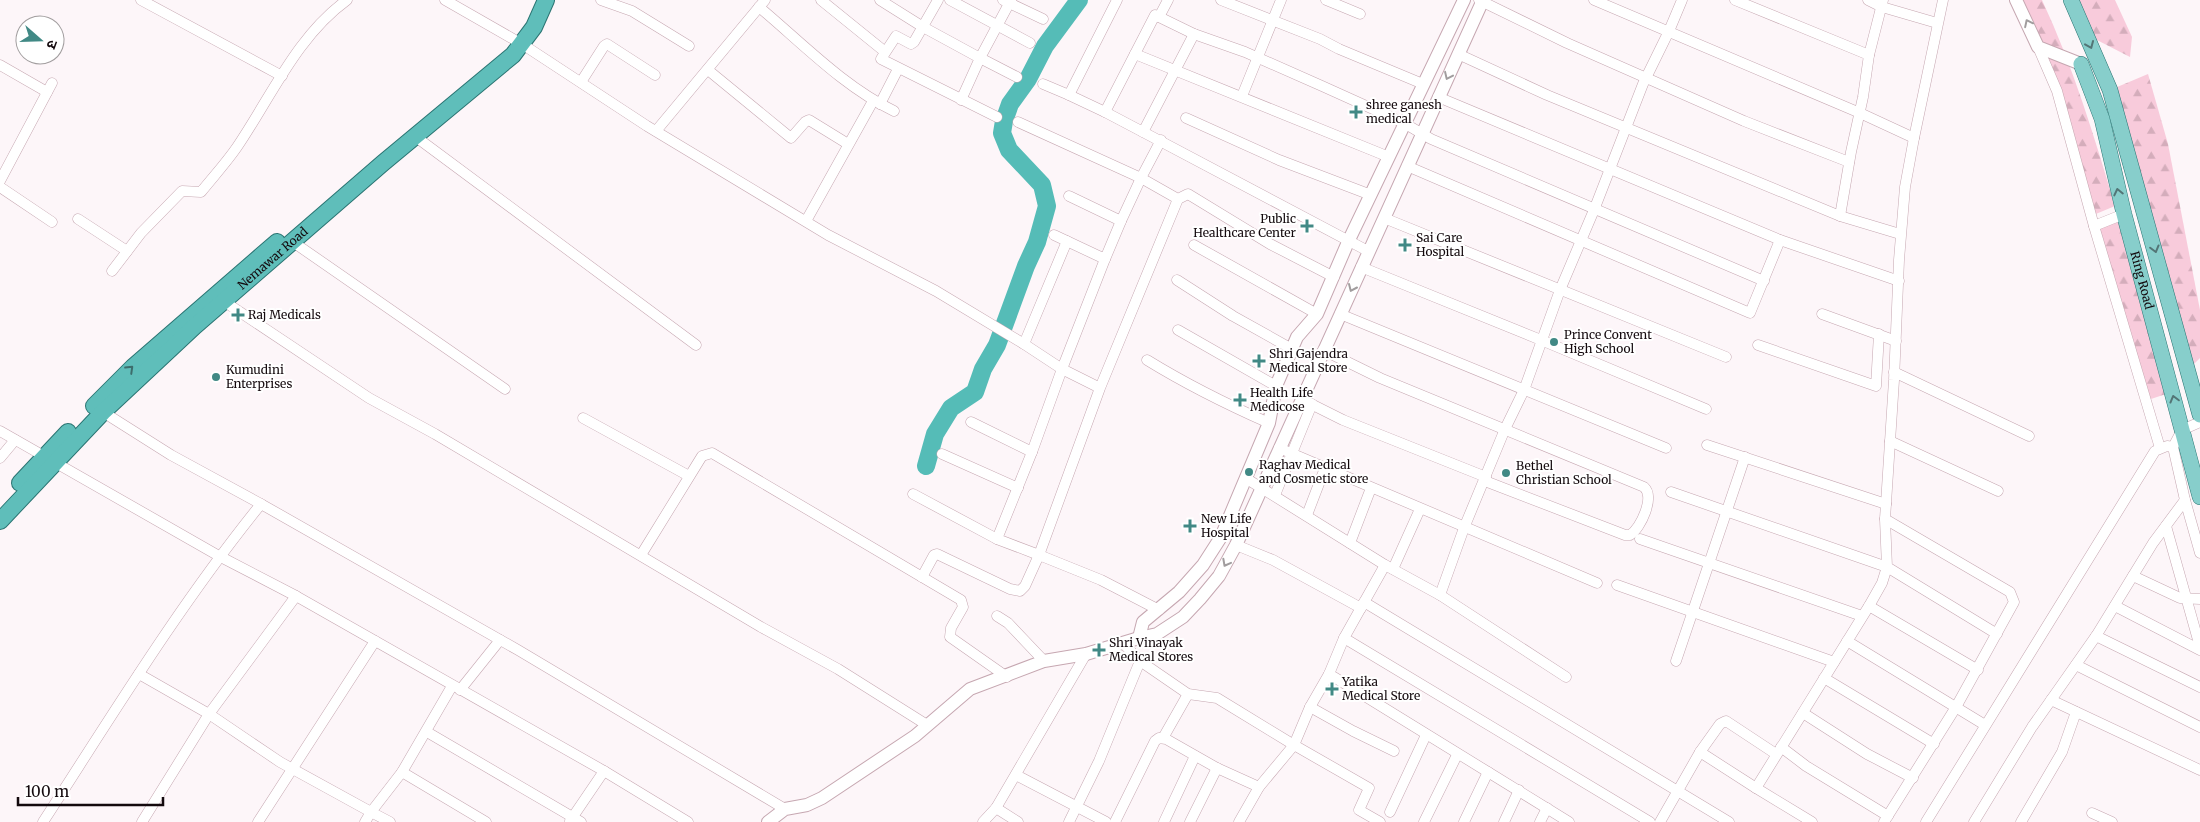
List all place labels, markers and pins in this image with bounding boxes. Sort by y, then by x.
place label: shree ganesh medical [1366,97,1442,126]
marker: shree ganesh medical [1350,106,1362,118]
place label: Public Healthcare Center [1193,211,1297,240]
marker: Public Healthcare Center [1300,219,1314,233]
place label: Sai Care Hospital [1416,230,1465,259]
marker: Sai Care Hospital [1398,238,1412,252]
place label: Raj Medicals [248,307,321,322]
marker: Raj Medicals [232,309,244,321]
place label: Prince Convent High School [1564,327,1652,356]
marker: Prince Convent High School [1548,336,1560,348]
place label: Shri Gajendra Medical Store [1269,346,1348,375]
marker: Shri Gajendra Medical Store [1253,355,1265,367]
place label: Kumudini Enterprises [226,362,292,391]
marker: Kumudini Enterprises [210,371,222,383]
place label: Health Life Medicose [1250,385,1313,414]
marker: Health Life Medicose [1234,394,1246,406]
place label: Raghav Medical and Cosmetic store [1259,457,1368,486]
place label: Bethel Christian School [1516,458,1612,487]
marker: Raghav Medical and Cosmetic store [1243,466,1255,478]
marker: Bethel Christian School [1500,467,1512,479]
place label: New Life Hospital [1201,511,1251,540]
marker: New Life Hospital [1183,519,1197,533]
place label: Shri Vinayak Medical Stores [1109,635,1193,664]
marker: Shri Vinayak Medical Stores [1093,644,1105,656]
place label: Yatika Medical Store [1341,674,1420,703]
marker: Yatika Medical Store [1326,683,1338,695]

